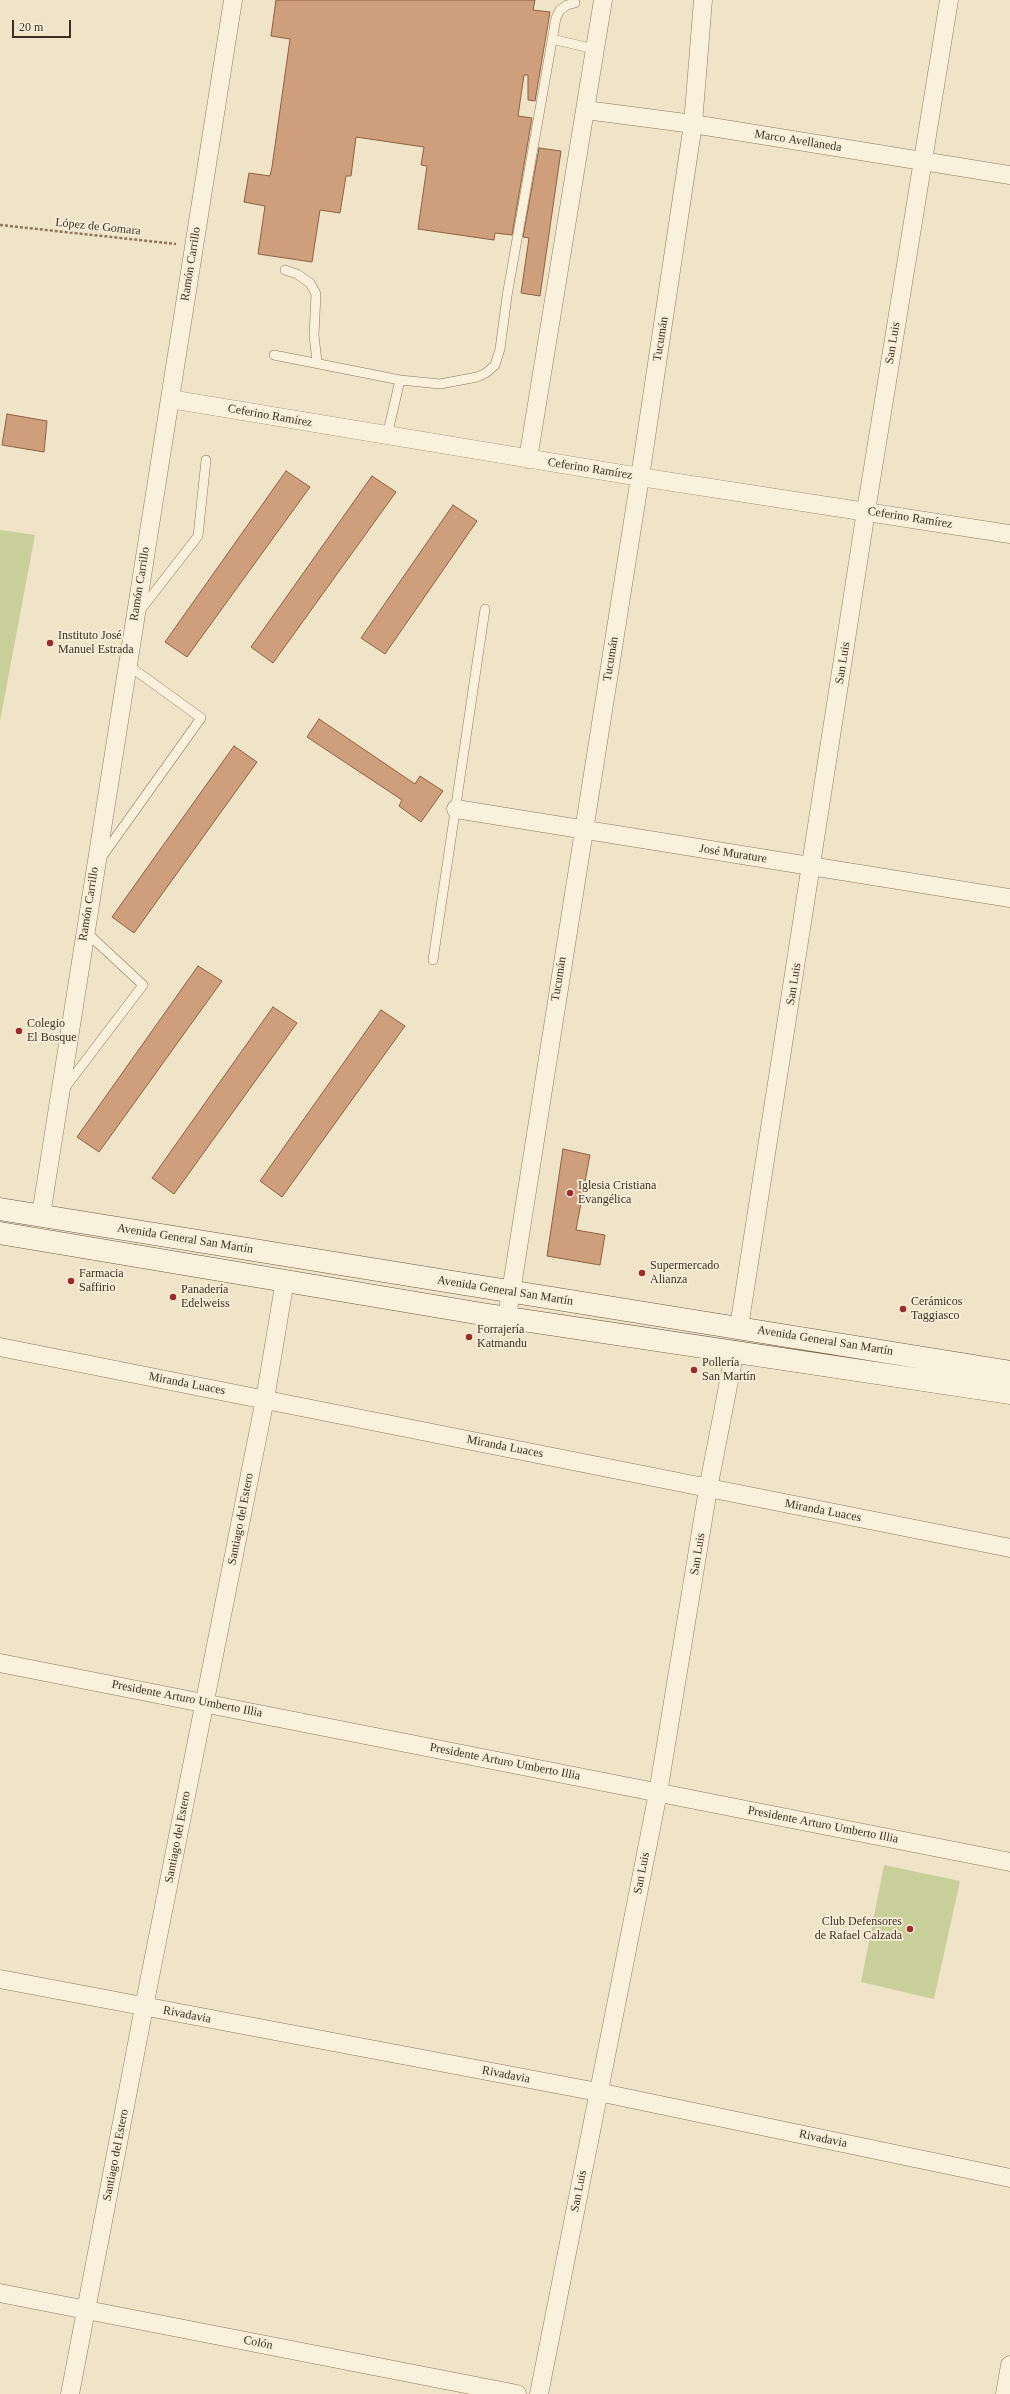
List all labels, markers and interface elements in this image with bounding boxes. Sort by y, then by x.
scale bar [14,12,73,38]
text: 20 m [19,20,43,34]
street label: Marco Avellaneda [753,127,843,155]
street label: López de Gomara [55,215,141,239]
street label: Ramón Carrillo [178,226,204,302]
street label: Tucumán [650,316,672,362]
street label: San Luis [883,321,903,365]
street label: Ceferino Ramírez [227,401,313,431]
street label: Ceferino Ramírez [547,455,633,483]
street label: Ceferino Ramírez [867,504,953,532]
street label: Ramón Carrillo [127,546,153,622]
place label: Instituto José Manuel Estrada [58,629,134,657]
street label: Tucumán [600,636,622,682]
marker: Instituto José Manuel Estrada [45,638,55,648]
street label: San Luis [833,641,853,685]
street label: José Murature [698,842,768,866]
street label: Ramón Carrillo [76,866,102,942]
street label: Tucumán [548,956,570,1002]
street label: San Luis [784,962,804,1006]
place label: Colegio El Bosque [27,1017,77,1045]
marker: Colegio El Bosque [14,1026,24,1036]
place label: Iglesia Cristiana Evangélica [578,1179,656,1207]
marker: Iglesia Cristiana Evangélica [565,1188,575,1198]
street label: Avenida General San Martín [116,1221,254,1257]
place label: Supermercado Alianza [650,1259,719,1287]
place label: Farmacia Saffirio [79,1267,124,1295]
marker: Supermercado Alianza [637,1268,647,1278]
street label: Avenida General San Martín [436,1273,574,1309]
marker: Farmacia Saffirio [66,1276,76,1286]
place label: Panadería Edelweiss [181,1283,230,1311]
marker: Panadería Edelweiss [168,1292,178,1302]
place label: Cerámicos Taggiasco [911,1295,962,1323]
marker: Cerámicos Taggiasco [898,1304,908,1314]
place label: Forrajería Katmandu [477,1323,527,1351]
street label: Avenida General San Martín [756,1323,894,1359]
marker: Forrajería Katmandu [464,1332,474,1342]
place label: Pollería San Martín [702,1356,756,1384]
marker: Pollería San Martín [689,1365,699,1375]
street label: Miranda Luaces [148,1370,226,1398]
street label: Miranda Luaces [466,1433,544,1461]
street label: Santiago del Estero [225,1472,257,1566]
street label: Miranda Luaces [784,1497,862,1525]
street label: San Luis [688,1532,708,1576]
street label: Presidente Arturo Umberto Illia [111,1677,263,1721]
street label: Presidente Arturo Umberto Illia [429,1740,581,1784]
street label: Santiago del Estero [162,1790,194,1884]
street label: Presidente Arturo Umberto Illia [747,1803,899,1847]
street label: San Luis [631,1851,653,1895]
place label: Club Defensores de Rafael Calzada [815,1915,902,1943]
marker: Club Defensores de Rafael Calzada [905,1924,915,1934]
street label: Rivadavia [162,2003,212,2027]
street label: Rivadavia [481,2063,531,2087]
street label: Santiago del Estero [100,2108,132,2202]
street label: Rivadavia [798,2127,848,2151]
street label: San Luis [568,2169,590,2213]
street label: Colón [242,2333,274,2353]

